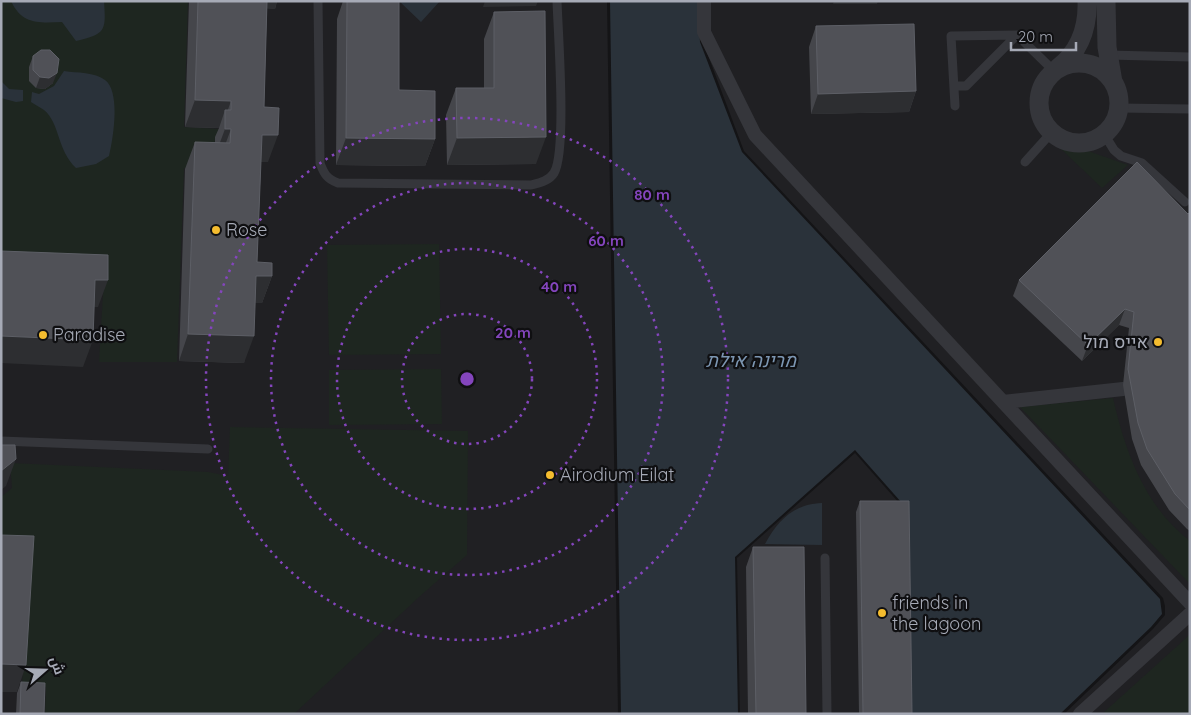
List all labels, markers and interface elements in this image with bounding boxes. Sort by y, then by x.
scale bar [1011,20,1076,52]
text: 20 m [1018,27,1053,46]
text: 80 m [634,185,670,204]
place label: Rose [226,218,267,241]
marker: Rose [210,224,222,236]
text: 60 m [588,231,624,250]
text: 40 m [541,277,577,296]
place label: Paradise [53,323,126,346]
text: 20 m [495,323,531,342]
marker: Paradise [37,329,49,341]
place label: אייס מול [1083,330,1148,353]
marker: אייס מול [1152,336,1164,348]
water label: מרינה אילת [706,348,797,372]
centre of rings [458,370,476,388]
place label: Airodium Eilat [560,463,674,486]
marker: Airodium Eilat [544,469,556,481]
place label: friends in the lagoon [892,591,981,635]
marker: friends in the lagoon [876,607,888,619]
north arrow [20,645,70,695]
text: ش [46,654,69,677]

